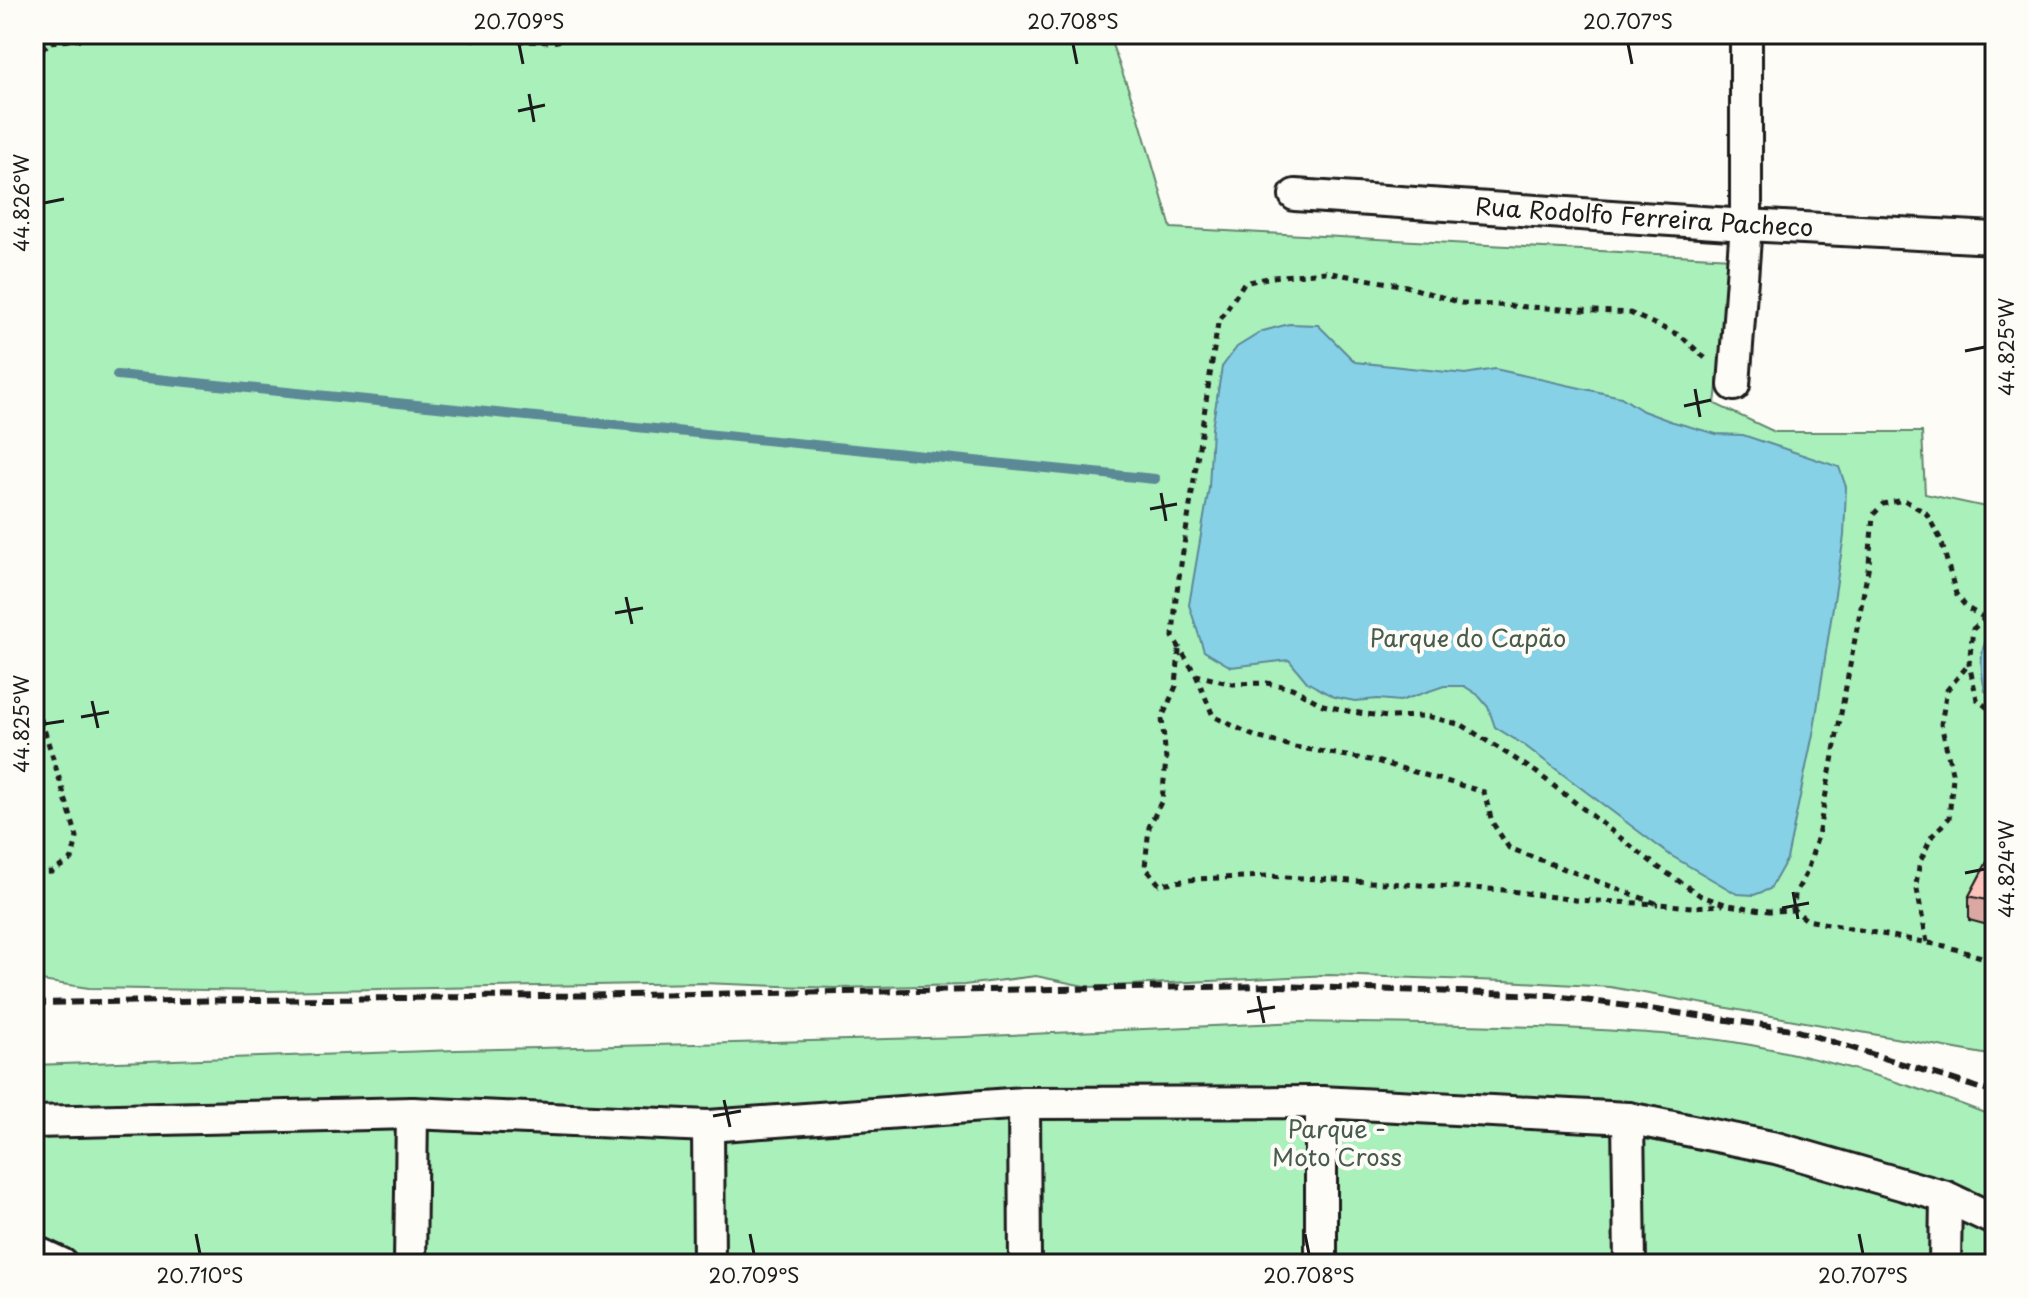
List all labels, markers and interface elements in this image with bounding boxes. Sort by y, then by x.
text: 20.709°S [473,6,565,36]
text: 20.708°S [1027,6,1119,36]
text: 20.707°S [1583,6,1673,36]
text: 44.826°W [6,154,36,252]
street label: Rua Rodolfo Ferreira Pacheco [1474,187,1814,244]
text: 44.825°W [1991,298,2021,396]
park label: Parque do Capão [1370,619,1566,655]
text: 44.825°W [6,675,36,773]
text: 44.824°W [1991,819,2021,918]
park label: Parque - Moto Cross [1272,1110,1402,1174]
text: 20.710°S [157,1260,243,1290]
text: 20.709°S [708,1260,800,1290]
text: 20.708°S [1263,1260,1355,1290]
text: 20.707°S [1818,1260,1908,1290]

